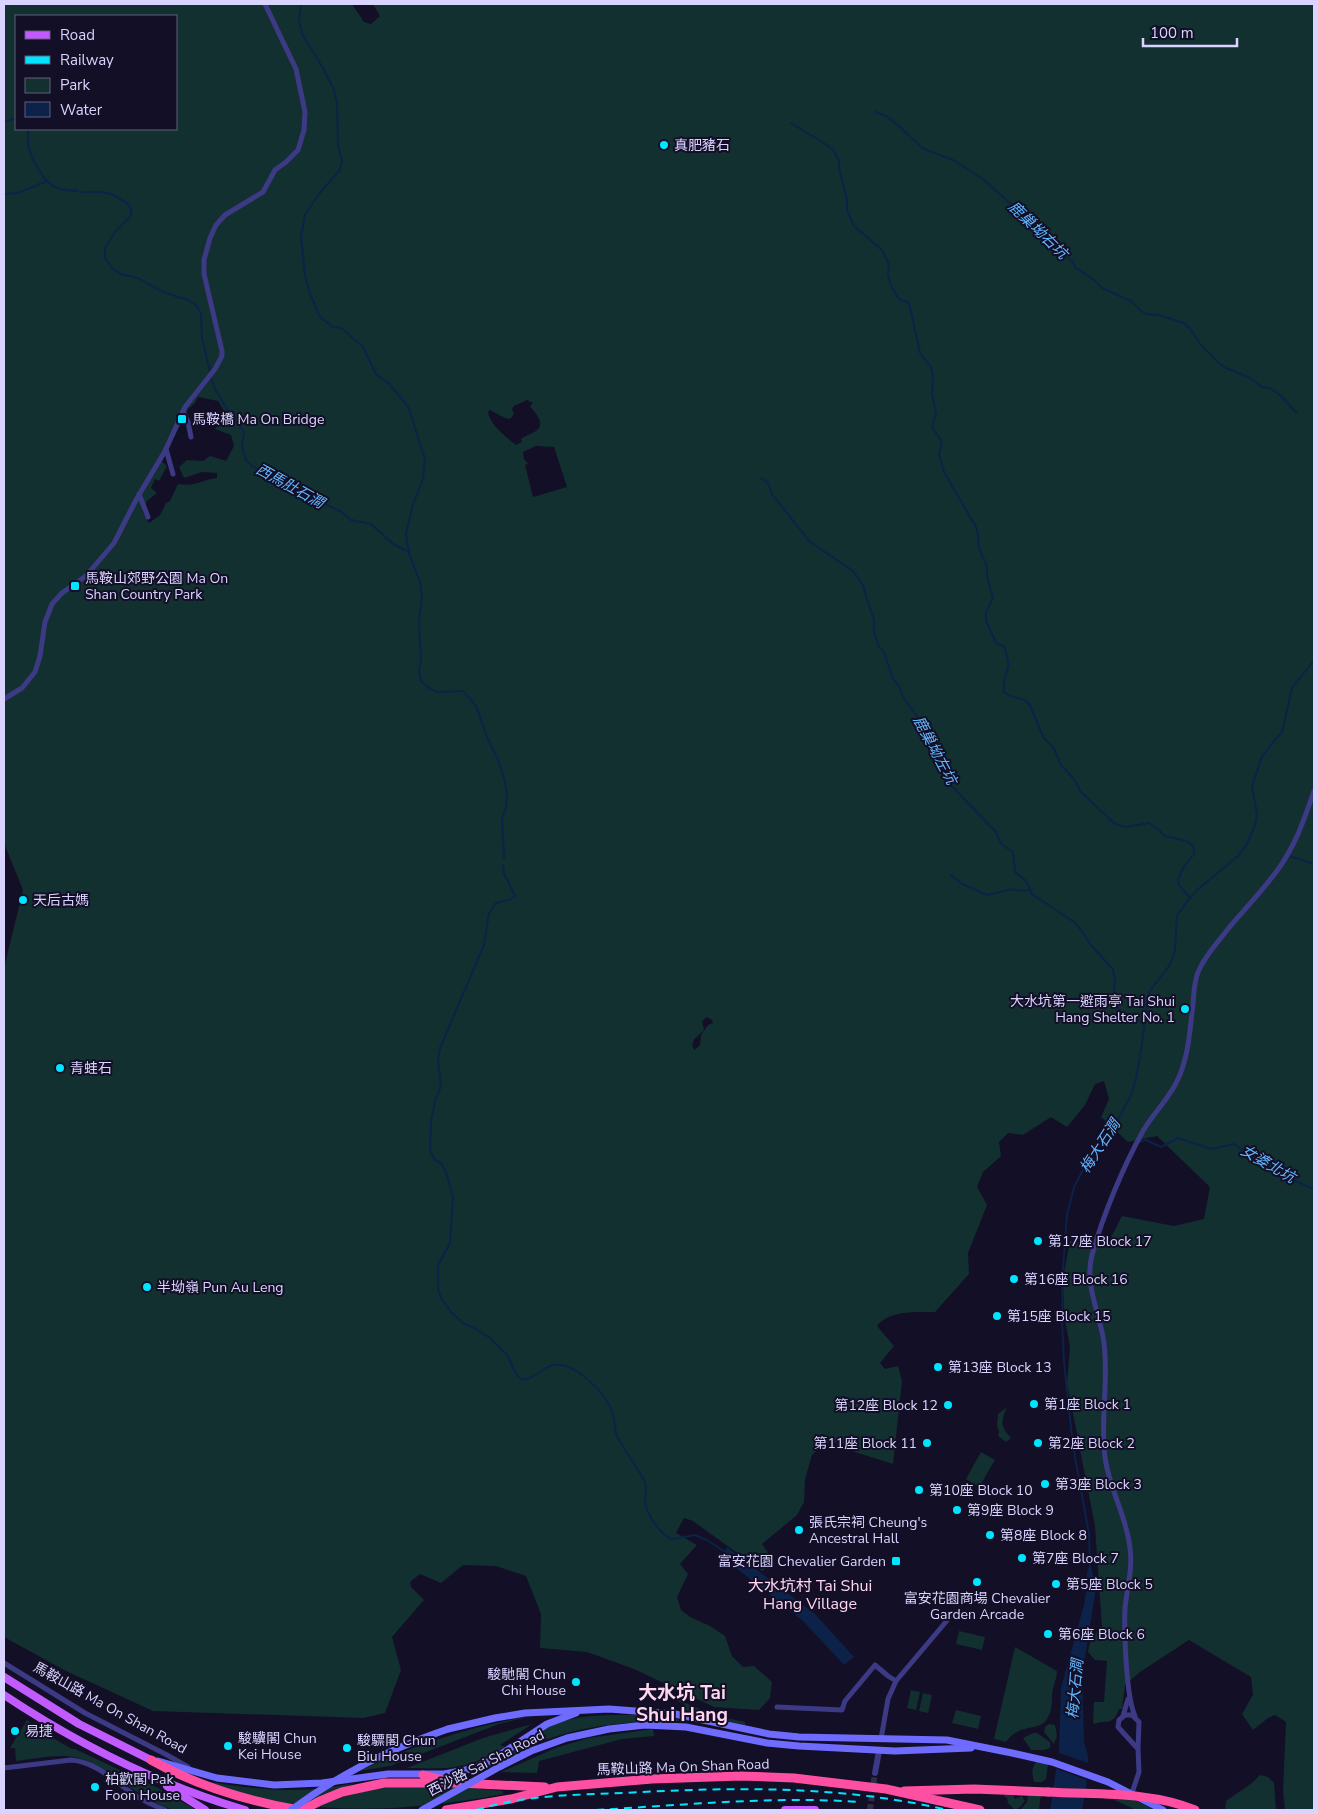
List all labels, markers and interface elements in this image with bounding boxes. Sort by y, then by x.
legend [15,15,178,130]
scale bar [1143,15,1237,47]
text: 100 m [1150,23,1194,43]
text: Road [60,25,95,45]
text: Railway [60,50,114,70]
text: Park [60,75,90,95]
text: Water [60,100,103,120]
place label: 真肥豬石 [674,136,730,155]
marker: 真肥豬石 [658,139,670,151]
water label: 鹿巢坳右坑 [1004,197,1073,265]
place label: 馬鞍橋 Ma On Bridge [192,410,324,429]
marker: 馬鞍橋 Ma On Bridge [176,413,188,425]
water label: 西馬肚石澗 [252,459,329,514]
place label: 馬鞍山郊野公園 Ma On Shan Country Park [85,569,228,604]
marker: 馬鞍山郊野公園 Ma On Shan Country Park [69,580,81,592]
water label: 鹿巢坳左坑 [909,712,962,790]
place label: 天后古媽 [33,891,89,910]
marker: 天后古媽 [17,894,29,906]
place label: 大水坑第一避雨亭 Tai Shui Hang Shelter No. 1 [1010,992,1175,1027]
marker: 大水坑第一避雨亭 Tai Shui Hang Shelter No. 1 [1179,1003,1191,1015]
place label: 青蛙石 [70,1059,112,1078]
marker: 青蛙石 [54,1062,66,1074]
water label: 梅大石澗 [1075,1114,1126,1177]
water label: 女婆北坑 [1237,1140,1301,1189]
place label: 第17座 Block 17 [1048,1232,1152,1251]
marker: 第17座 Block 17 [1032,1235,1044,1247]
place label: 第16座 Block 16 [1024,1270,1128,1289]
marker: 第16座 Block 16 [1008,1273,1020,1285]
place label: 半坳嶺 Pun Au Leng [157,1278,284,1297]
marker: 半坳嶺 Pun Au Leng [141,1281,153,1293]
place label: 第15座 Block 15 [1007,1307,1111,1326]
marker: 第15座 Block 15 [991,1310,1003,1322]
place label: 第13座 Block 13 [948,1358,1052,1377]
marker: 第13座 Block 13 [932,1361,944,1373]
place label: 第1座 Block 1 [1044,1395,1131,1414]
place label: 第12座 Block 12 [834,1396,938,1415]
marker: 第1座 Block 1 [1028,1398,1040,1410]
marker: 第12座 Block 12 [942,1399,954,1411]
place label: 第11座 Block 11 [813,1434,917,1453]
place label: 第2座 Block 2 [1048,1434,1135,1453]
marker: 第11座 Block 11 [921,1437,933,1449]
marker: 第2座 Block 2 [1032,1437,1044,1449]
place label: 第3座 Block 3 [1055,1475,1142,1494]
marker: 第3座 Block 3 [1039,1478,1051,1490]
place label: 第10座 Block 10 [929,1481,1033,1500]
marker: 第10座 Block 10 [913,1484,925,1496]
place label: 第9座 Block 9 [967,1501,1054,1520]
marker: 第9座 Block 9 [951,1504,963,1516]
place label: 張氏宗祠 Cheung's Ancestral Hall [809,1513,928,1548]
marker: 張氏宗祠 Cheung's Ancestral Hall [793,1524,805,1536]
place label: 第8座 Block 8 [1000,1526,1087,1545]
marker: 第8座 Block 8 [984,1529,996,1541]
place label: 第7座 Block 7 [1032,1549,1119,1568]
place label: 富安花園 Chevalier Garden [718,1552,886,1571]
marker: 第7座 Block 7 [1016,1552,1028,1564]
marker: 富安花園 Chevalier Garden [890,1555,902,1567]
district label: 大水坑村 Tai Shui Hang Village [748,1575,872,1615]
place label: 第5座 Block 5 [1066,1575,1153,1594]
marker: 富安花園商場 Chevalier Garden Arcade [971,1576,983,1588]
marker: 第5座 Block 5 [1050,1578,1062,1590]
place label: 富安花園商場 Chevalier Garden Arcade [904,1589,1050,1624]
place label: 第6座 Block 6 [1058,1625,1145,1644]
marker: 第6座 Block 6 [1042,1628,1054,1640]
water label: 梅大石澗 [1062,1656,1088,1720]
street label: 馬鞍山路 Ma On Shan Road [30,1658,190,1758]
place label: 駿馳閣 Chun Chi House [487,1665,566,1700]
marker: 駿馳閣 Chun Chi House [570,1676,582,1688]
district label: 大水坑 Tai Shui Hang [636,1680,728,1728]
place label: 易捷 [25,1722,53,1741]
marker: 易捷 [9,1725,21,1737]
street label: 西沙路 Sai Sha Road [424,1725,548,1801]
place label: 駿驥閣 Chun Kei House [238,1729,317,1764]
place label: 駿驃閣 Chun Biu House [357,1731,436,1766]
marker: 駿驥閣 Chun Kei House [222,1740,234,1752]
marker: 駿驃閣 Chun Biu House [341,1742,353,1754]
street label: 馬鞍山路 Ma On Shan Road [596,1754,770,1780]
place label: 柏歡閣 Pak Foon House [105,1770,180,1805]
marker: 柏歡閣 Pak Foon House [89,1781,101,1793]

